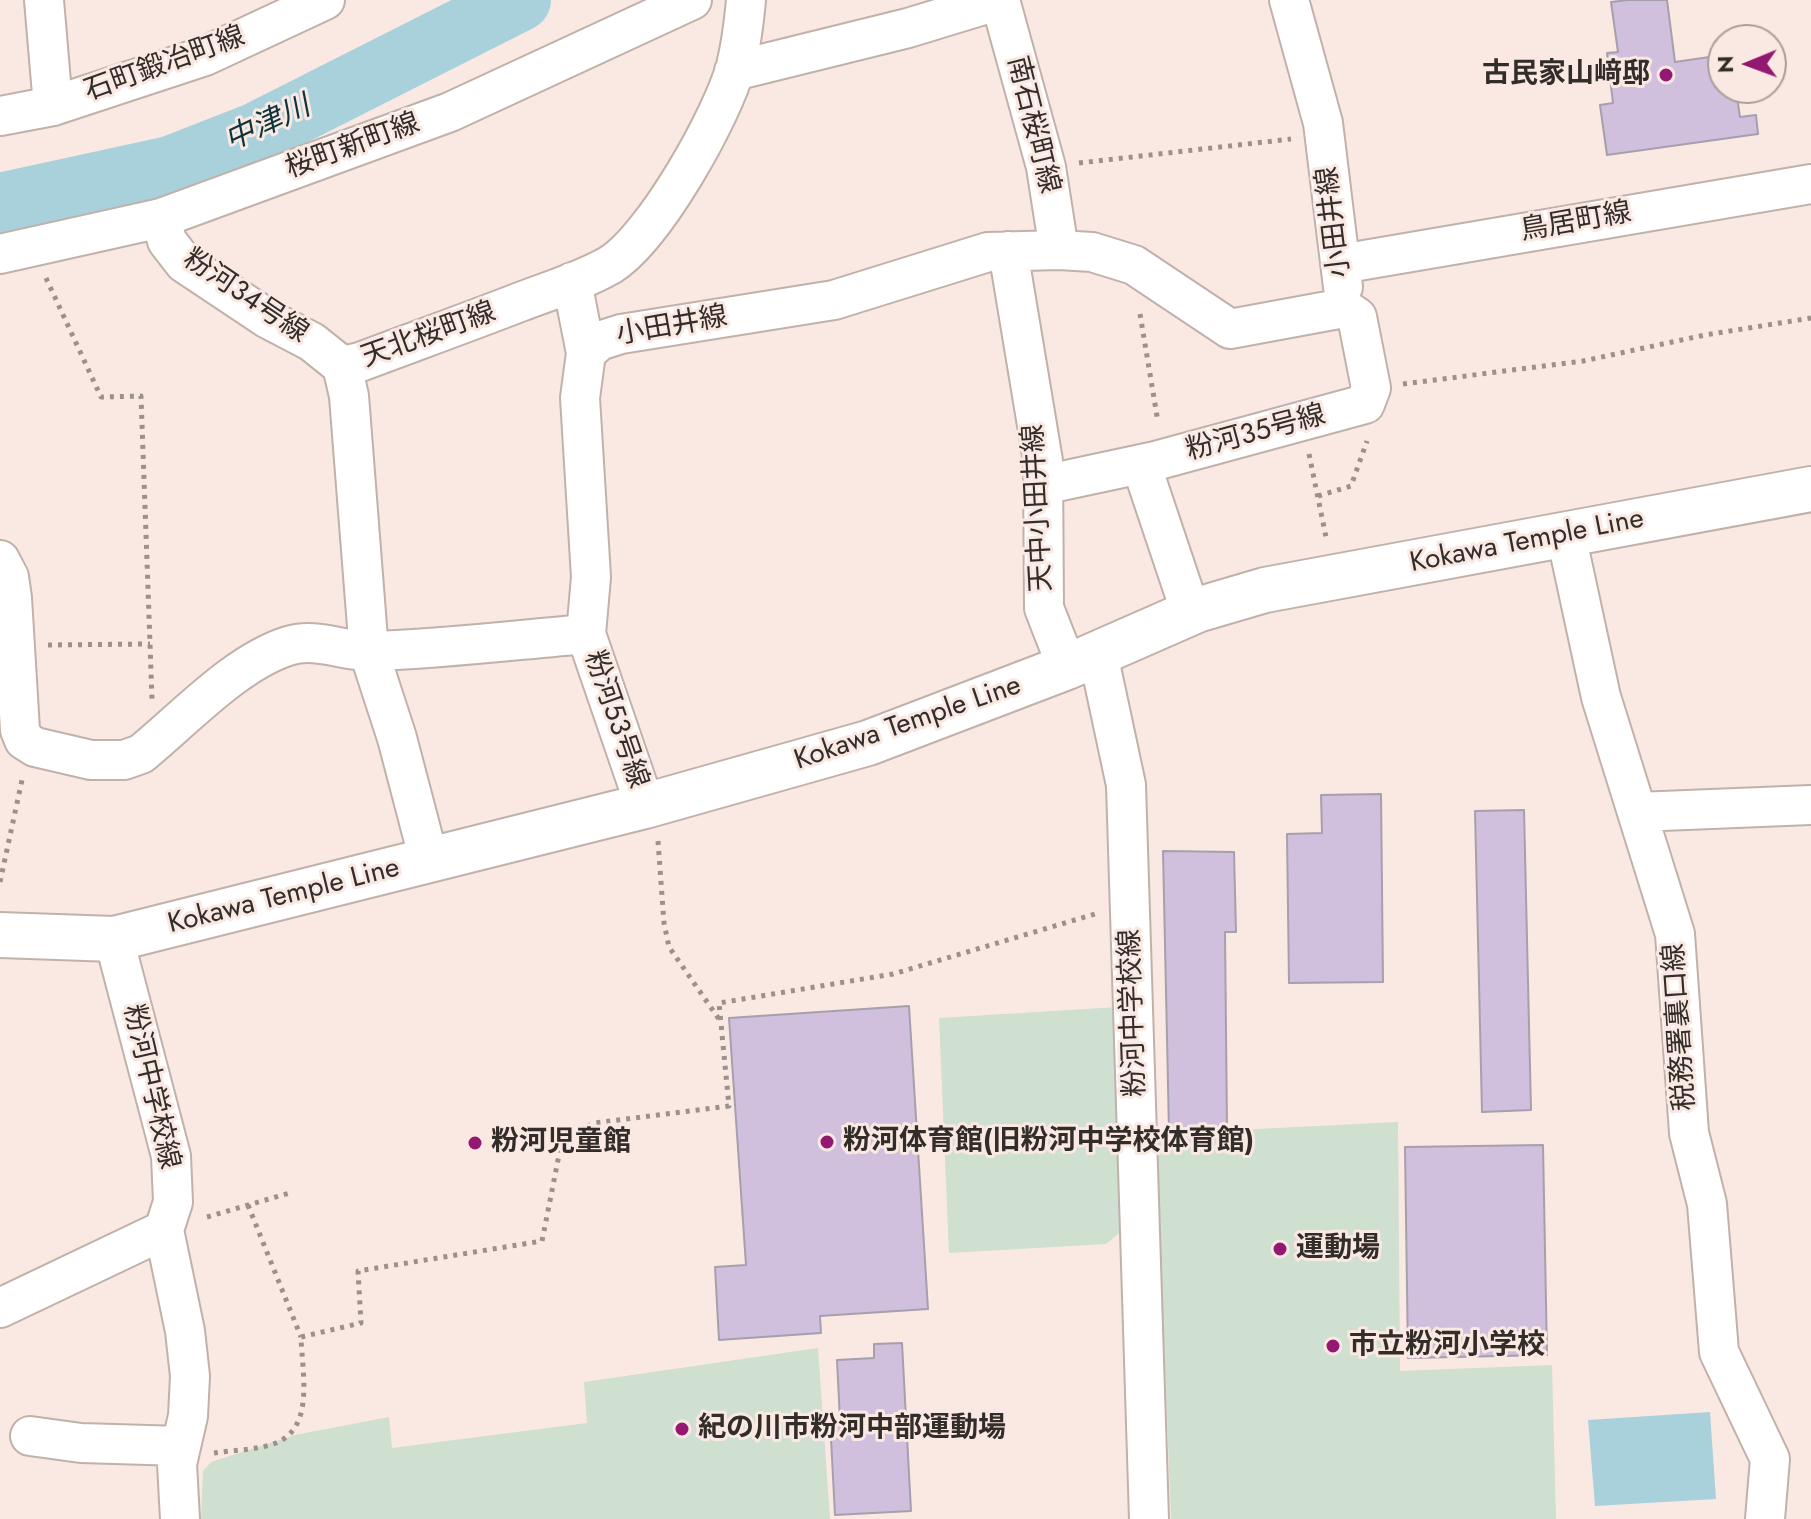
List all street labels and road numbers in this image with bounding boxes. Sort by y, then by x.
street label: 石町鍛冶町線 [80,20,250,110]
street label: 南石桜町線 [999,53,1065,197]
street label: 桜町新町線 [281,107,425,187]
street label: 小田井線 [1312,164,1358,280]
street label: 鳥居町線 [1518,197,1634,249]
street label: 粉河34号線 [176,243,314,351]
street label: 天北桜町線 [357,296,501,376]
street label: 小田井線 [614,301,730,353]
street label: 粉河35号線 [1183,399,1329,469]
street label: 天中小田井線 [1018,423,1060,593]
street label: Kokawa Temple Line [1407,503,1647,581]
street label: 粉河53号線 [576,647,654,793]
street label: Kokawa Temple Line [790,669,1026,779]
street label: Kokawa Temple Line [165,852,403,942]
street label: 粉河中学校線 [1114,928,1154,1098]
street label: 税務署裏口線 [1658,942,1704,1112]
street label: 粉河中学校線 [115,1001,185,1173]

